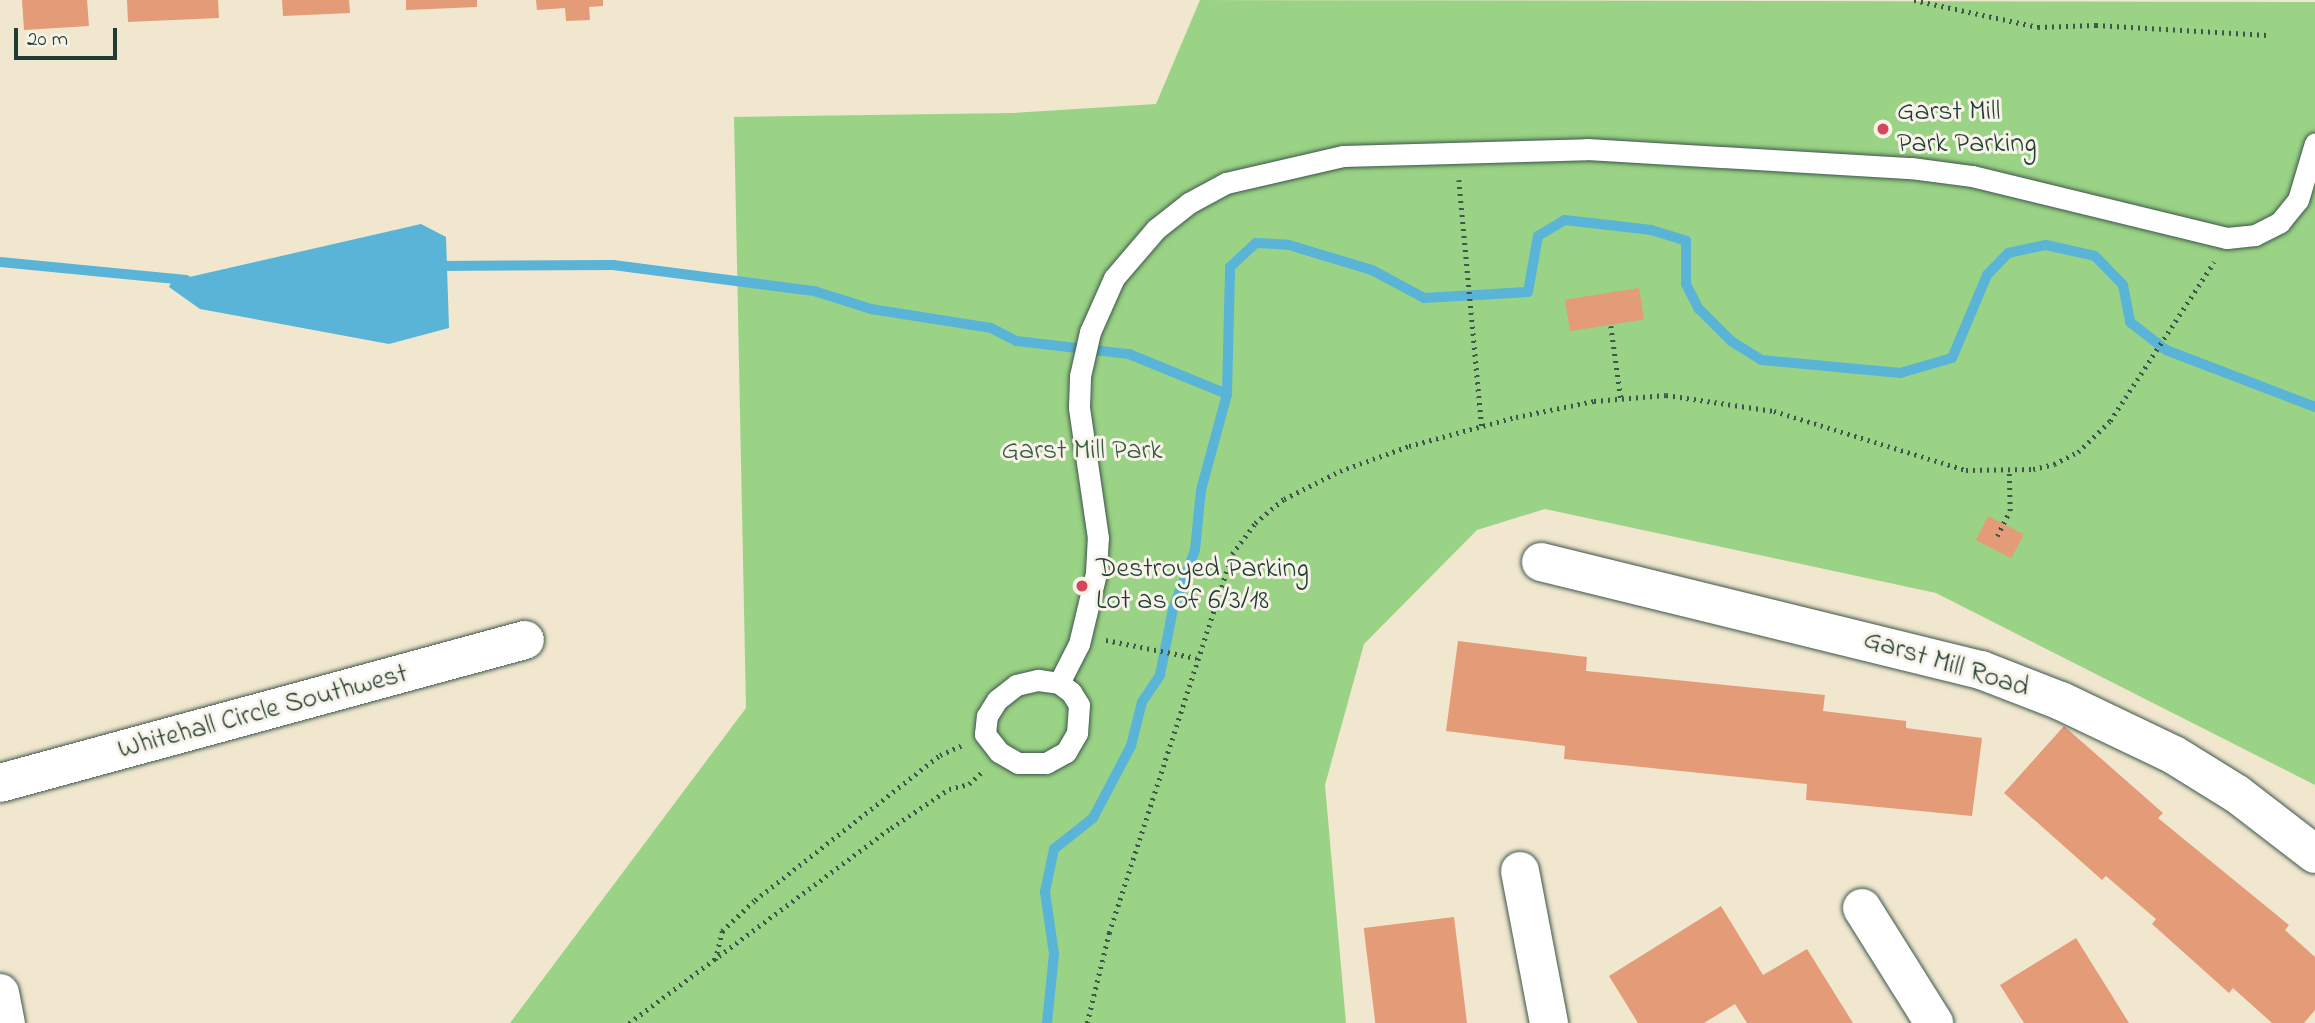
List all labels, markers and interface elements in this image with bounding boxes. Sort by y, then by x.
scale bar [18,14,121,58]
text: 20 m [27,25,68,55]
place label: Garst Mill Park Parking [1897,96,2037,162]
marker: Garst Mill Park Parking [1875,121,1891,137]
park label: Garst Mill Park [1001,435,1163,469]
place label: Destroyed Parking Lot as of 6/3/18 [1096,553,1309,619]
marker: Destroyed Parking Lot as of 6/3/18 [1074,578,1090,594]
street label: Garst Mill Road [1859,624,2033,706]
street label: Whitehall Circle Southwest [115,658,411,768]

